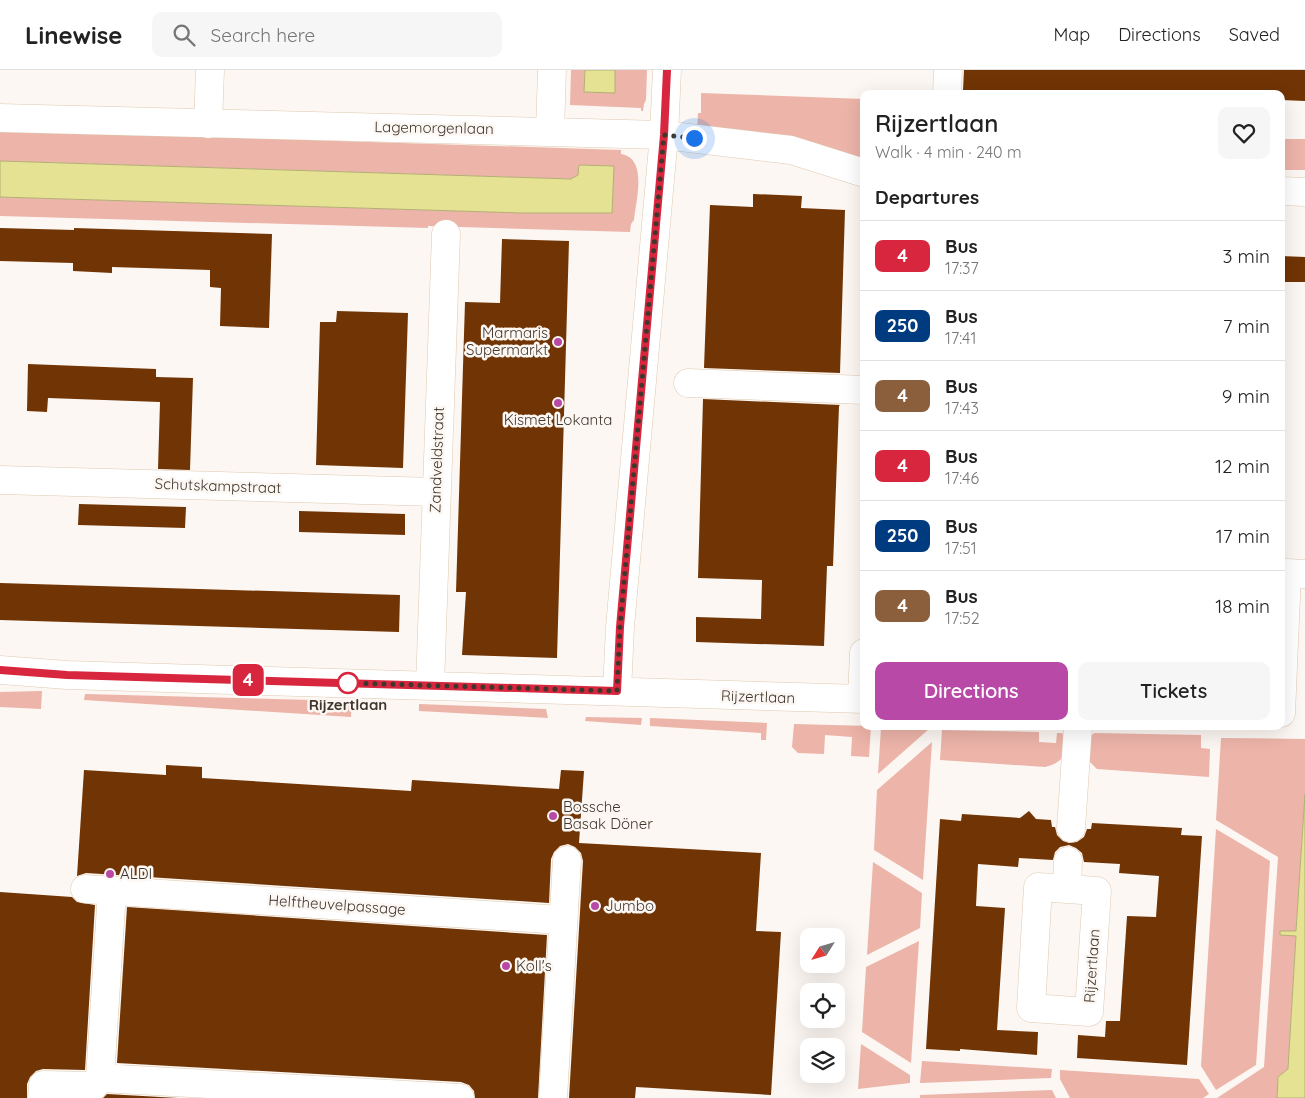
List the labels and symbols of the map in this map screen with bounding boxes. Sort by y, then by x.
street label: Lagemorgenlaan [374,117,494,138]
your location [682,126,707,151]
place label: Marmaris Supermarkt [466,323,548,359]
marker: Marmaris Supermarkt [552,336,564,348]
marker: Kismet Lokanta [552,397,564,409]
street label: Zandveldstraat [425,406,448,513]
place label: Kismet Lokanta [504,410,612,429]
street label: Schutskampstraat [154,474,282,497]
line badge: 4 [232,664,264,696]
marker: Rijzertlaan [337,672,359,694]
street label: Rijzertlaan [721,686,795,707]
place label: Rijzertlaan [309,695,387,714]
place label: Bossche Basak Döner [563,797,653,833]
marker: Bossche Basak Döner [547,810,559,822]
place label: ALDI [120,864,152,883]
marker: ALDI [104,868,116,880]
street label: Helftheuvelpassage [268,890,406,919]
place label: Jumbo [605,896,654,915]
marker: Jumbo [589,900,601,912]
north arrow [800,928,845,972]
street label: Rijzertlaan [1079,928,1104,1004]
place label: Koll's [516,956,552,975]
marker: Koll's [500,960,512,972]

